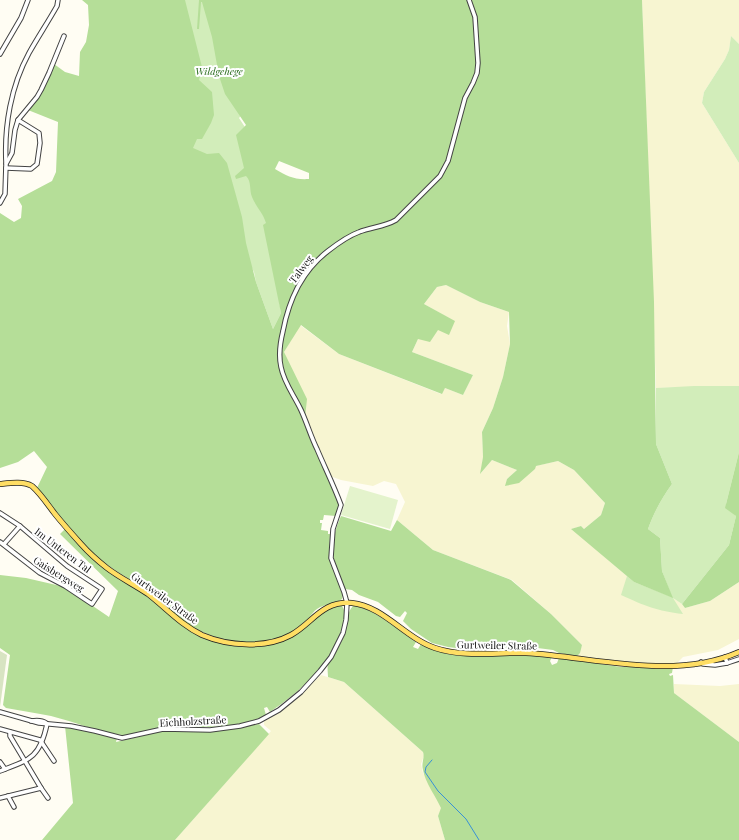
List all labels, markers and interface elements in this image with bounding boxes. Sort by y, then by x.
park label: Wildgehege [195,64,244,78]
street label: Talweg [286,251,317,286]
street label: Im Unteren Tal [32,524,94,576]
street label: Gaisbergweg [31,553,88,596]
street label: Gurtweiler Straße [128,569,202,627]
street label: Gurtweiler Straße [457,637,537,653]
street label: Eichholzstraße [159,712,227,730]

